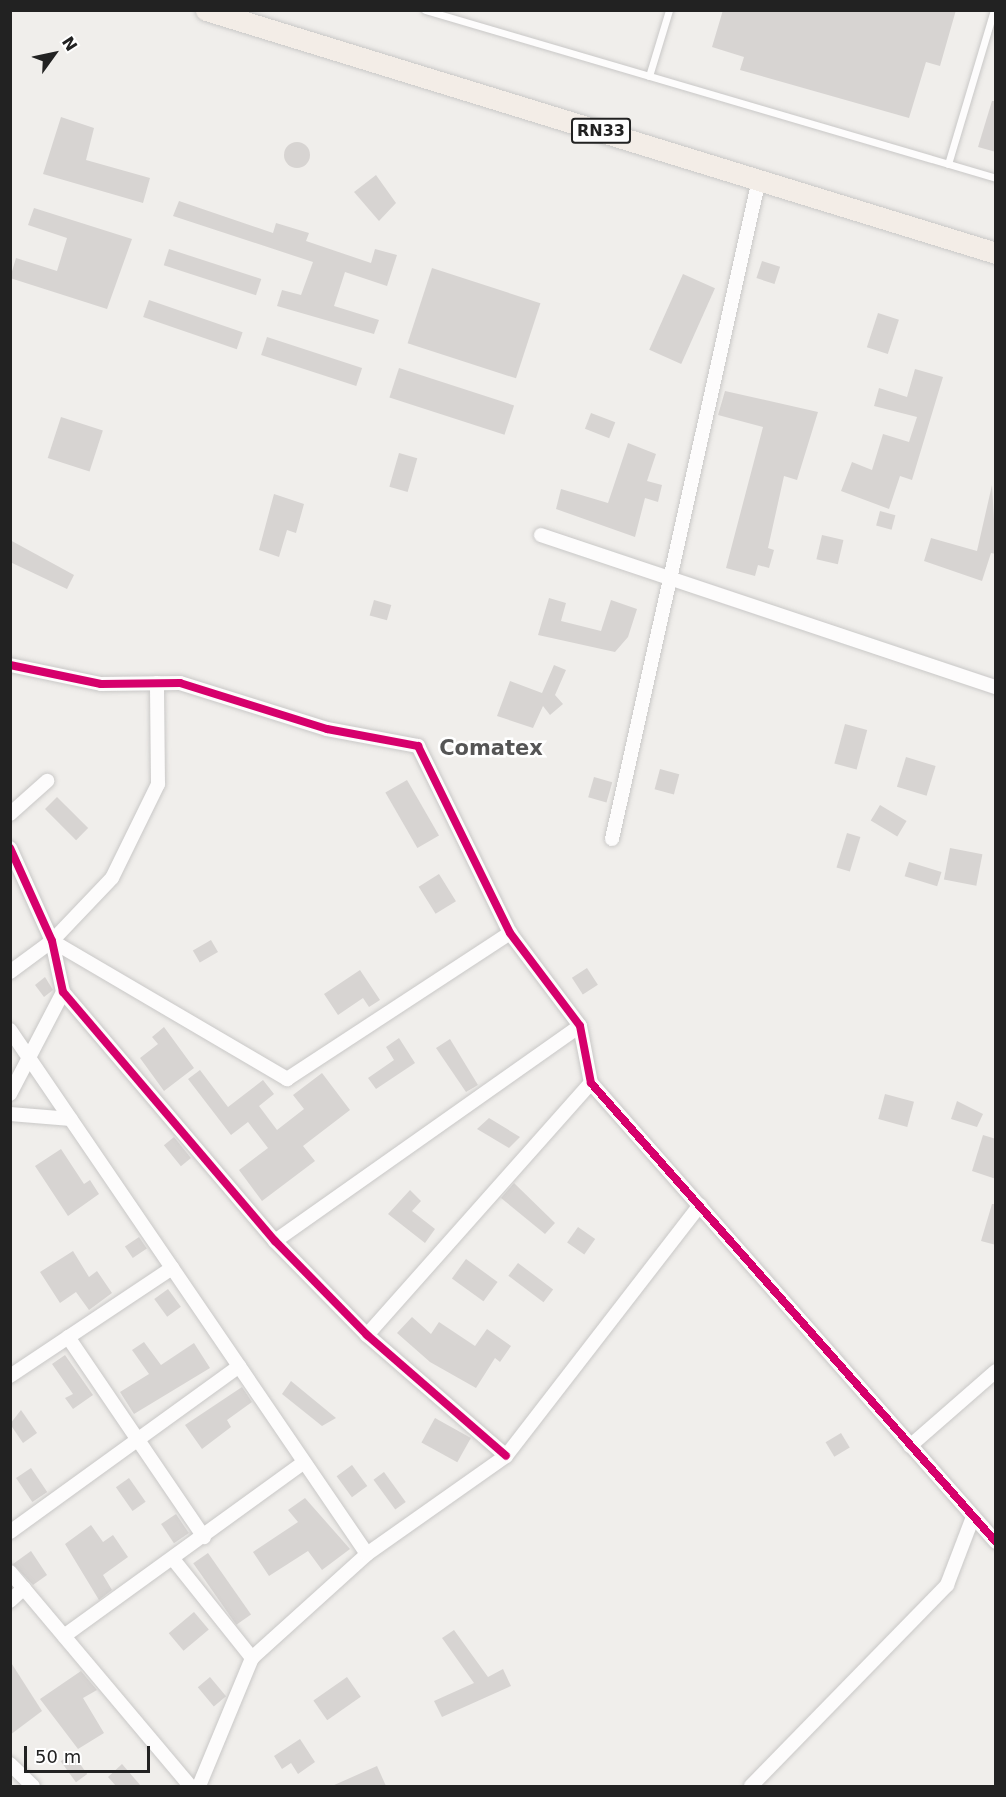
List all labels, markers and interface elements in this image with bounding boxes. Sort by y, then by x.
north arrow [24,24,84,84]
text: N [58,33,81,55]
road number: RN33 [571,118,631,144]
district label: Comatex [439,735,543,761]
scale bar [27,1734,153,1772]
text: 50 m [35,1746,81,1767]

